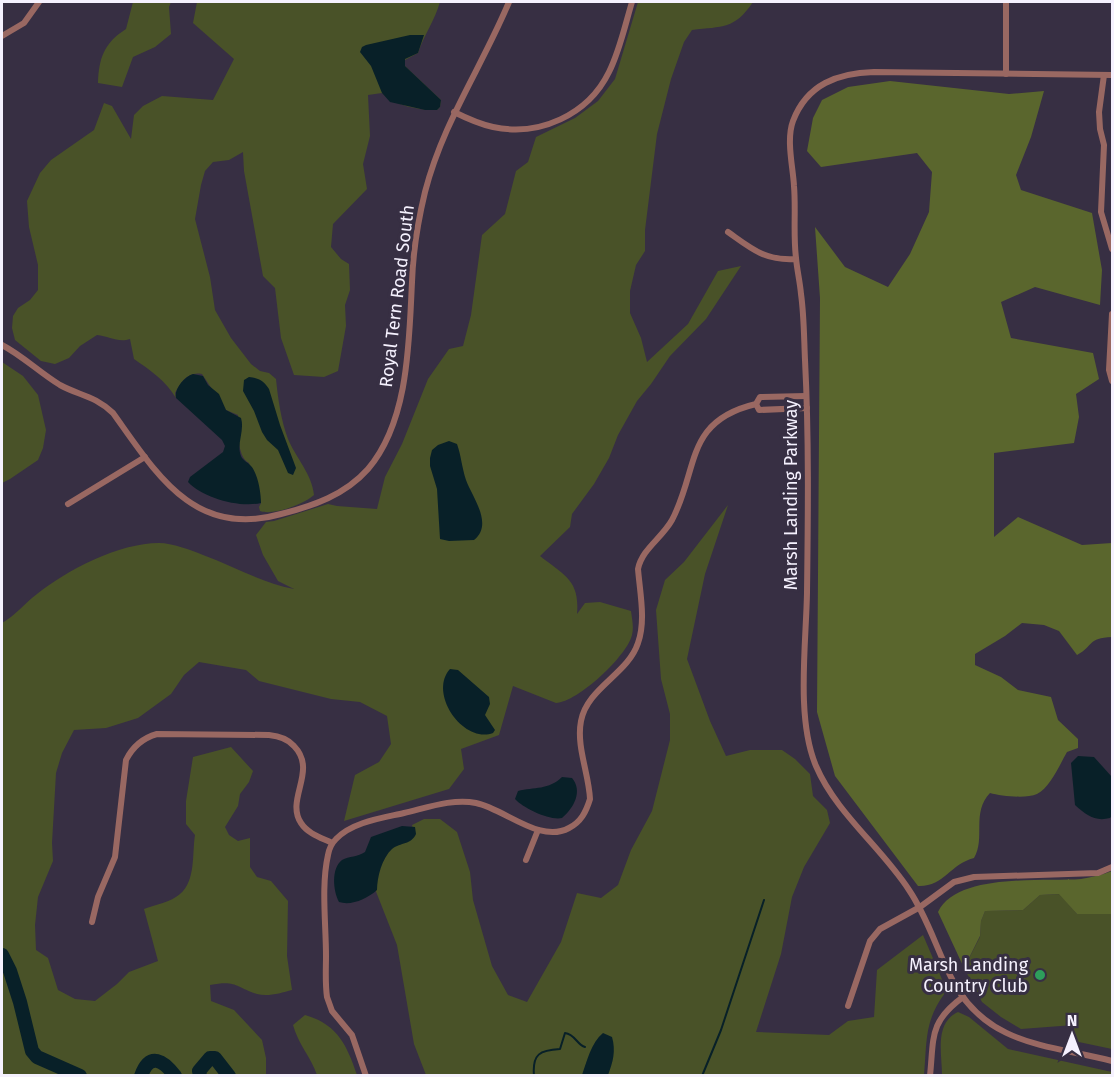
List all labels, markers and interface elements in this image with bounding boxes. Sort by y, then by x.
street label: Royal Tern Road South [375,203,419,389]
street label: Marsh Landing Parkway [780,400,802,590]
place label: Marsh Landing Country Club [909,954,1029,997]
marker: Marsh Landing Country Club [1033,968,1047,982]
north arrow [1042,1005,1102,1065]
text: N [1067,1011,1077,1030]

